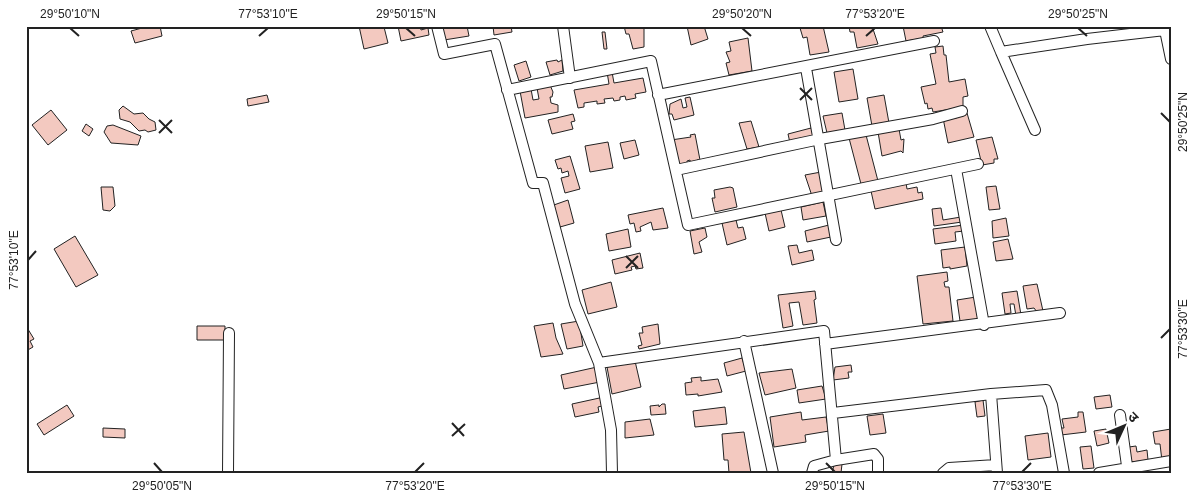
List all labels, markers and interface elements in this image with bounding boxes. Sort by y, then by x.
text: 29°50'10"N [40,7,100,21]
text: 77°53'10"E [238,7,298,21]
text: 29°50'15"N [376,7,436,21]
text: 29°50'20"N [712,7,772,21]
text: 77°53'20"E [845,7,905,21]
text: 29°50'25"N [1048,7,1108,21]
text: 29°50'25"N [1176,92,1190,152]
text: 77°53'10"E [7,230,21,290]
text: 77°53'30"E [1176,299,1190,359]
north arrow [1100,402,1150,452]
text: उ [1125,408,1143,426]
text: 29°50'05"N [132,479,192,493]
text: 77°53'20"E [385,479,445,493]
text: 29°50'15"N [805,479,865,493]
text: 77°53'30"E [992,479,1052,493]

